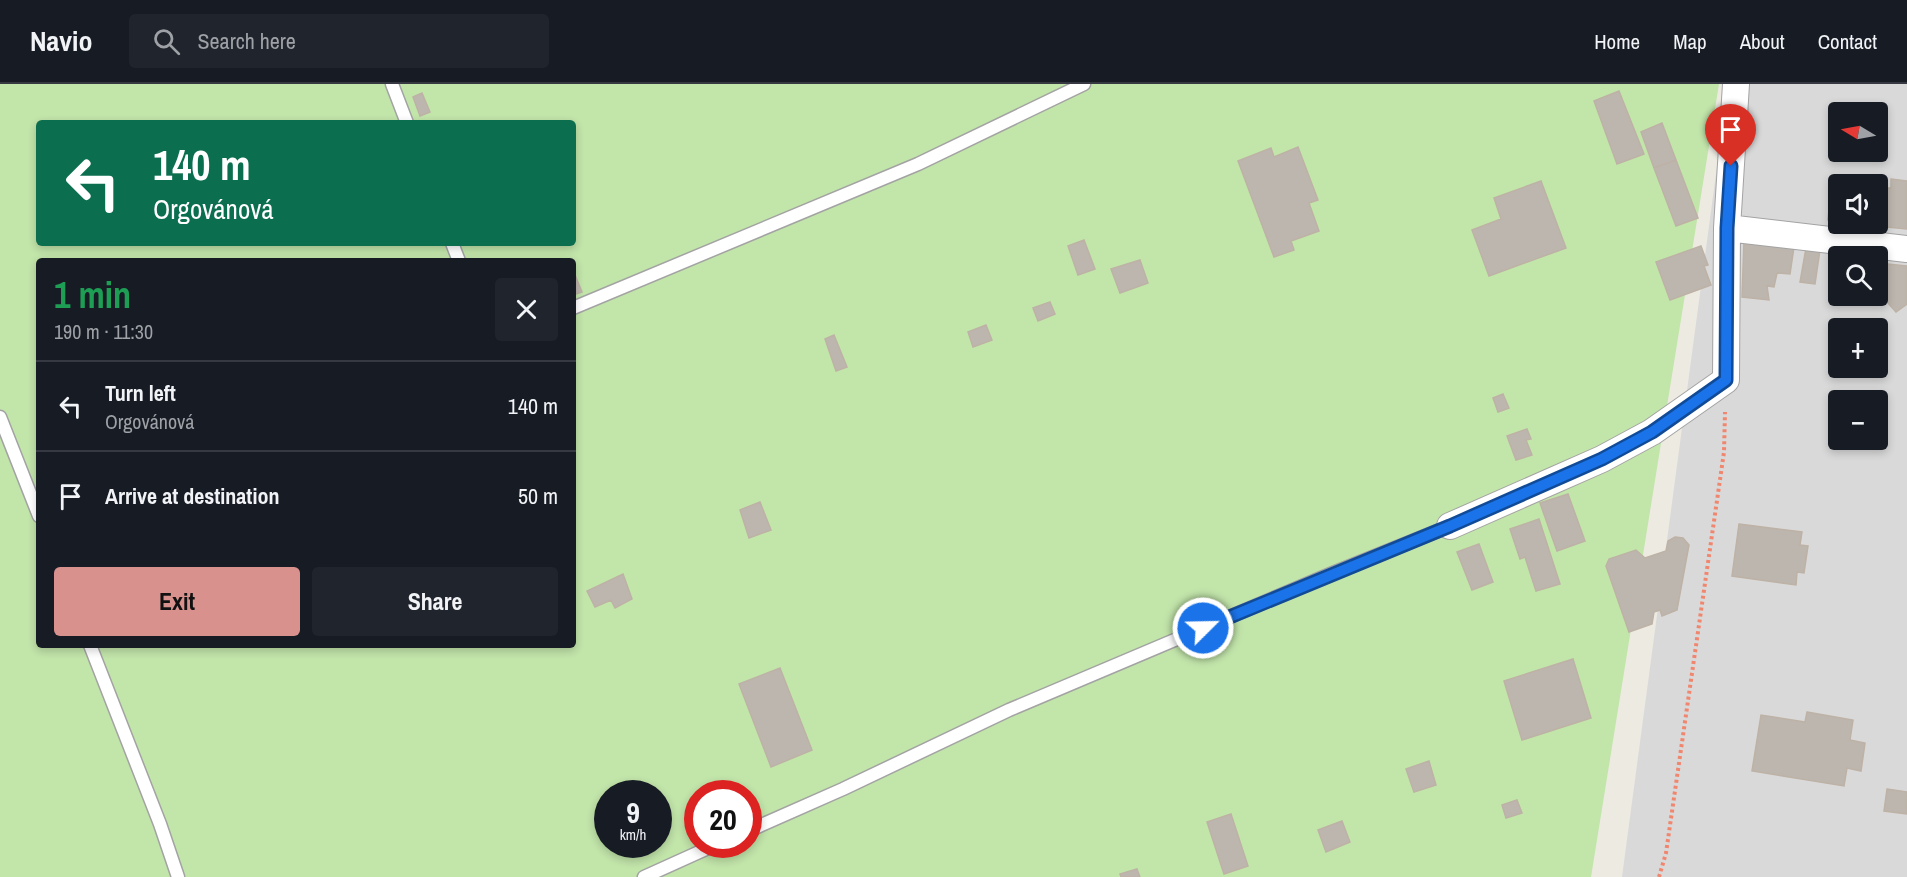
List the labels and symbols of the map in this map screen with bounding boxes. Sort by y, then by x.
north arrow [1828,102,1888,162]
pin [1705,104,1756,166]
position arrow [1171,596,1235,660]
speed limit sign: 20 [684,780,762,858]

